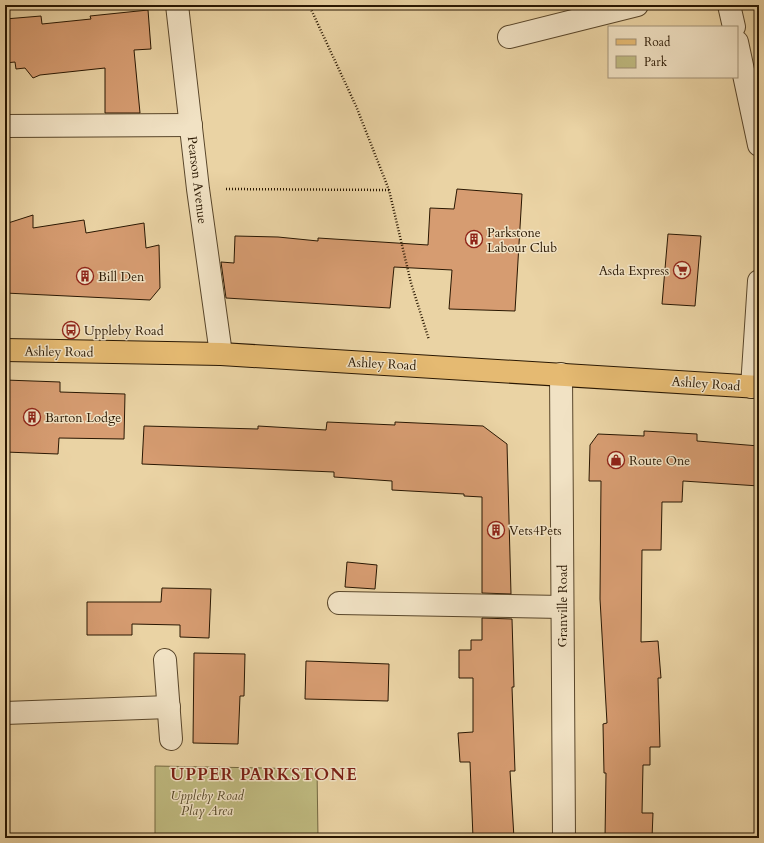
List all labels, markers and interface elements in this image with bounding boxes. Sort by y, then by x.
legend [608,26,738,78]
text: Road [644,34,671,50]
text: Park [644,54,668,70]
street label: Pearson Avenue [183,135,211,225]
place label: Parkstone Labour Club [487,224,557,257]
building icon: Parkstone Labour Club [464,229,484,249]
supermarket icon: Asda Express [672,260,692,280]
place label: Asda Express [599,262,669,280]
building icon: Bill Den [75,266,95,286]
place label: Bill Den [98,268,145,286]
bus stop icon: Uppleby Road [61,320,81,340]
place label: Uppleby Road [84,322,164,340]
street label: Ashley Road [24,342,94,362]
street label: Ashley Road [347,353,417,375]
street label: Ashley Road [671,373,741,395]
building icon: Barton Lodge [22,407,42,427]
place label: Barton Lodge [45,409,121,427]
shop icon: Route One [606,450,626,470]
place label: Route One [629,452,690,470]
building icon: Vets4Pets [486,520,506,540]
place label: Vets4Pets [509,522,562,540]
street label: Granville Road [554,564,572,647]
district label: UPPER PARKSTONE [170,763,358,786]
park label: Uppleby Road Play Area [170,787,245,820]

